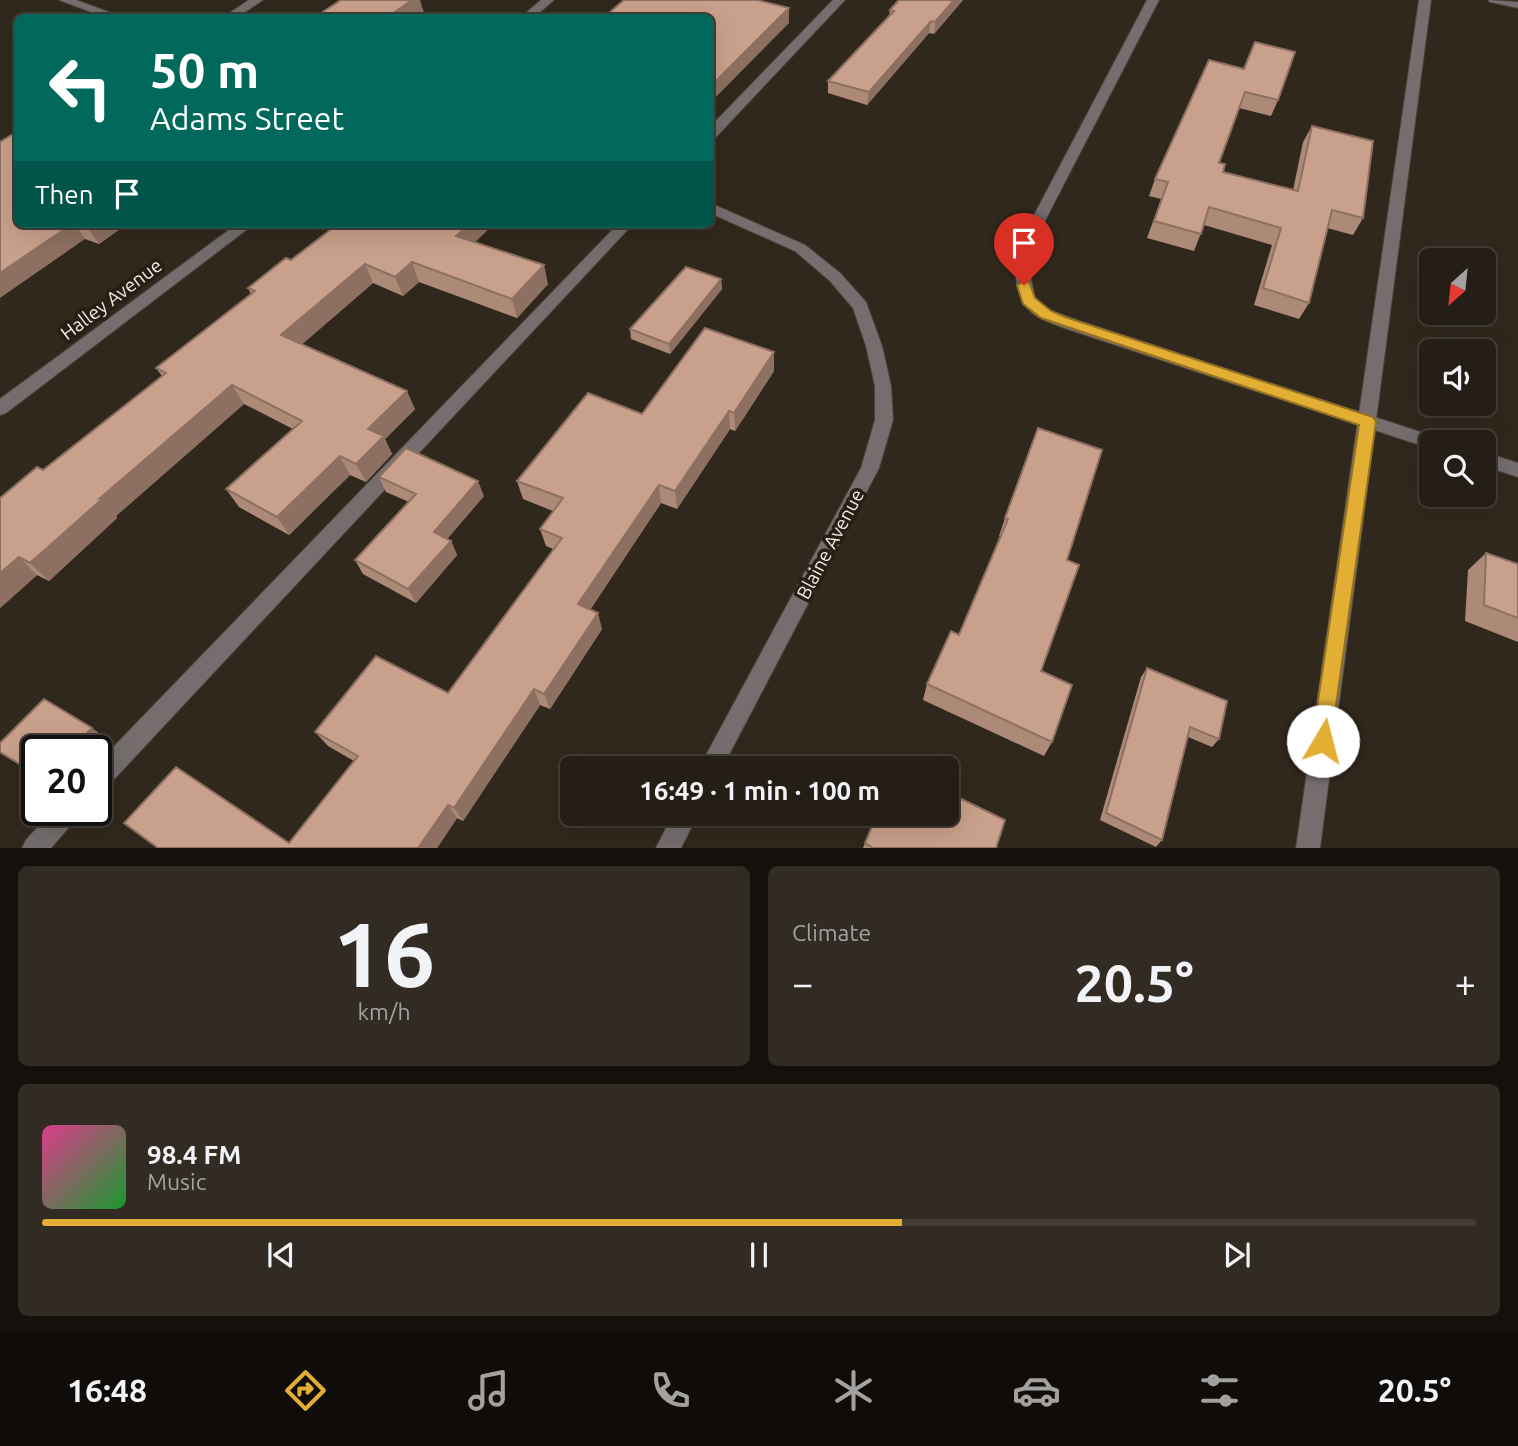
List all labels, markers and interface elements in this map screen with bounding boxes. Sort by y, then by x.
icon: left [35,42,126,133]
text: 50 m [150,42,259,97]
text: Adams Street [150,100,344,136]
icon: arrive [108,175,146,213]
text: Then [35,180,94,209]
pin [994,213,1054,285]
icon: arrive [1005,224,1043,262]
north arrow [1419,248,1496,326]
map controls [1419,248,1496,507]
street label: Halley Avenue [56,254,166,344]
button: sound [1419,339,1496,416]
button: search [1419,430,1496,507]
street label: Blaine Avenue [792,485,868,603]
position arrow [1286,704,1360,778]
speed limit sign: 20 [21,735,112,826]
text: 16:49 · 1 min · 100 m [639,776,880,805]
text: 16 [333,902,435,1004]
text: Climate [792,920,871,945]
text: 20.5° [1074,954,1194,1012]
text: − [792,962,813,1004]
text: + [1455,962,1476,1004]
text: km/h [357,999,411,1024]
text: 98.4 FM [147,1140,241,1169]
text: Music [147,1169,206,1194]
icon: previous [262,1236,300,1274]
icon: pause [740,1236,778,1274]
icon: next [1218,1236,1256,1274]
icon: directions [281,1366,330,1415]
icon: music [464,1366,513,1415]
icon: phone [646,1366,695,1415]
icon: climate [829,1366,878,1415]
icon: car [1012,1366,1061,1415]
icon: filters [1195,1366,1244,1415]
text: 16:48 [67,1372,147,1408]
text: 20.5° [1378,1372,1451,1408]

